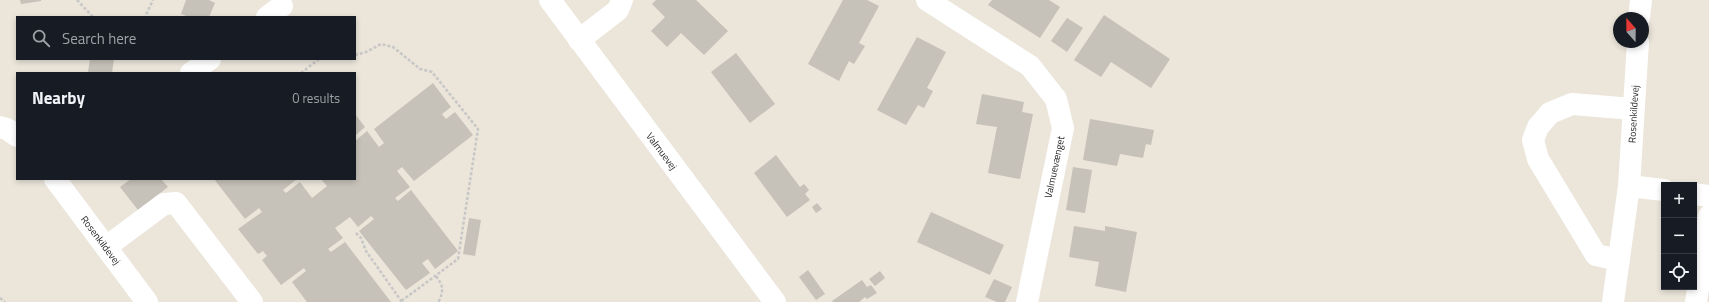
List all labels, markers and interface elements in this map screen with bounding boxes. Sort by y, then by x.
north arrow [1613,12,1649,48]
search box [16,16,356,60]
icon: search [30,27,52,49]
text: Search here [62,27,136,50]
text: Nearby [32,85,85,111]
street label: Rosenkildevej [1624,85,1643,143]
text: 0 results [292,88,340,108]
street label: Valmuevej [643,129,681,173]
street label: Valmuevænget [1041,134,1069,200]
map controls [1661,182,1697,290]
button: + [1661,182,1697,218]
street label: Rosenkildevej [77,213,124,268]
button: − [1661,218,1697,254]
button: locate [1661,254,1697,290]

